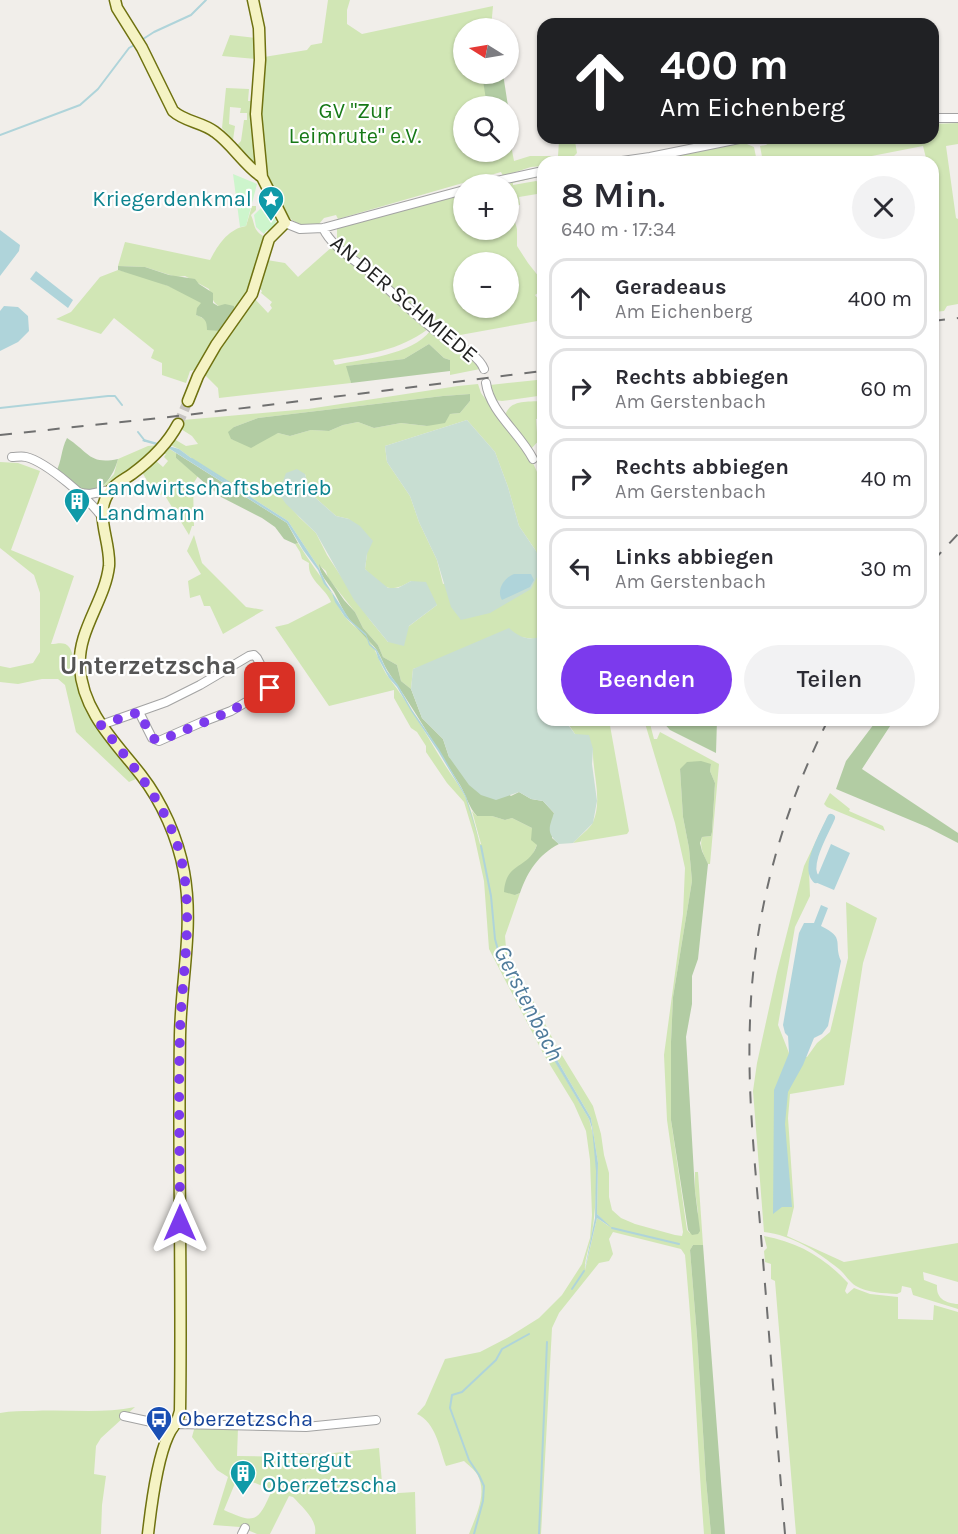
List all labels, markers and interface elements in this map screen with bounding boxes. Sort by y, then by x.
north arrow [453,18,519,84]
map controls [453,18,519,318]
text: 400 m [660,40,789,90]
icon: ahead [561,42,639,120]
text: Am Eichenberg [660,91,845,123]
button: search [453,96,519,162]
park label: GV "Zur Leimrute" e.V. [288,98,422,149]
button: + [453,174,519,240]
text: 8 Min. [561,174,665,216]
button: close [852,176,915,239]
place icon: Kriegerdenkmal [256,184,286,222]
place label: Kriegerdenkmal [92,186,252,212]
text: 640 m · 17:34 [561,218,676,241]
street label: AN DER SCHMIEDE [325,230,483,368]
button: − [453,252,519,318]
text: Geradeaus [615,274,727,300]
icon: ahead [564,282,597,315]
text: 400 m [848,286,912,312]
text: Am Eichenberg [615,300,752,323]
text: Rechts abbiegen [615,364,789,390]
icon: right [564,372,597,405]
text: 60 m [861,376,912,402]
text: Am Gerstenbach [615,390,766,413]
text: Rechts abbiegen [615,454,789,480]
icon: right [564,462,597,495]
text: 40 m [861,466,912,492]
place label: Landwirtschaftsbetrieb Landmann [97,475,332,526]
text: Am Gerstenbach [615,480,766,503]
building icon: Landwirtschaftsbetrieb Landmann [62,486,92,524]
text: Links abbiegen [615,544,774,570]
icon: left [564,552,597,585]
text: 30 m [860,556,912,582]
text: Am Gerstenbach [615,570,766,593]
button: Beenden [561,645,732,714]
button: Teilen [744,645,915,714]
district label: Unterzetzscha [59,650,237,681]
pin [244,662,295,713]
icon: arrive [253,671,286,704]
water label: Gerstenbach [488,941,570,1065]
position arrow [148,1191,212,1255]
bus stop icon: Oberzetzscha [144,1404,174,1442]
place label: Oberzetzscha [178,1406,313,1432]
place label: Rittergut Oberzetzscha [262,1447,397,1498]
building icon: Rittergut Oberzetzscha [228,1458,258,1496]

